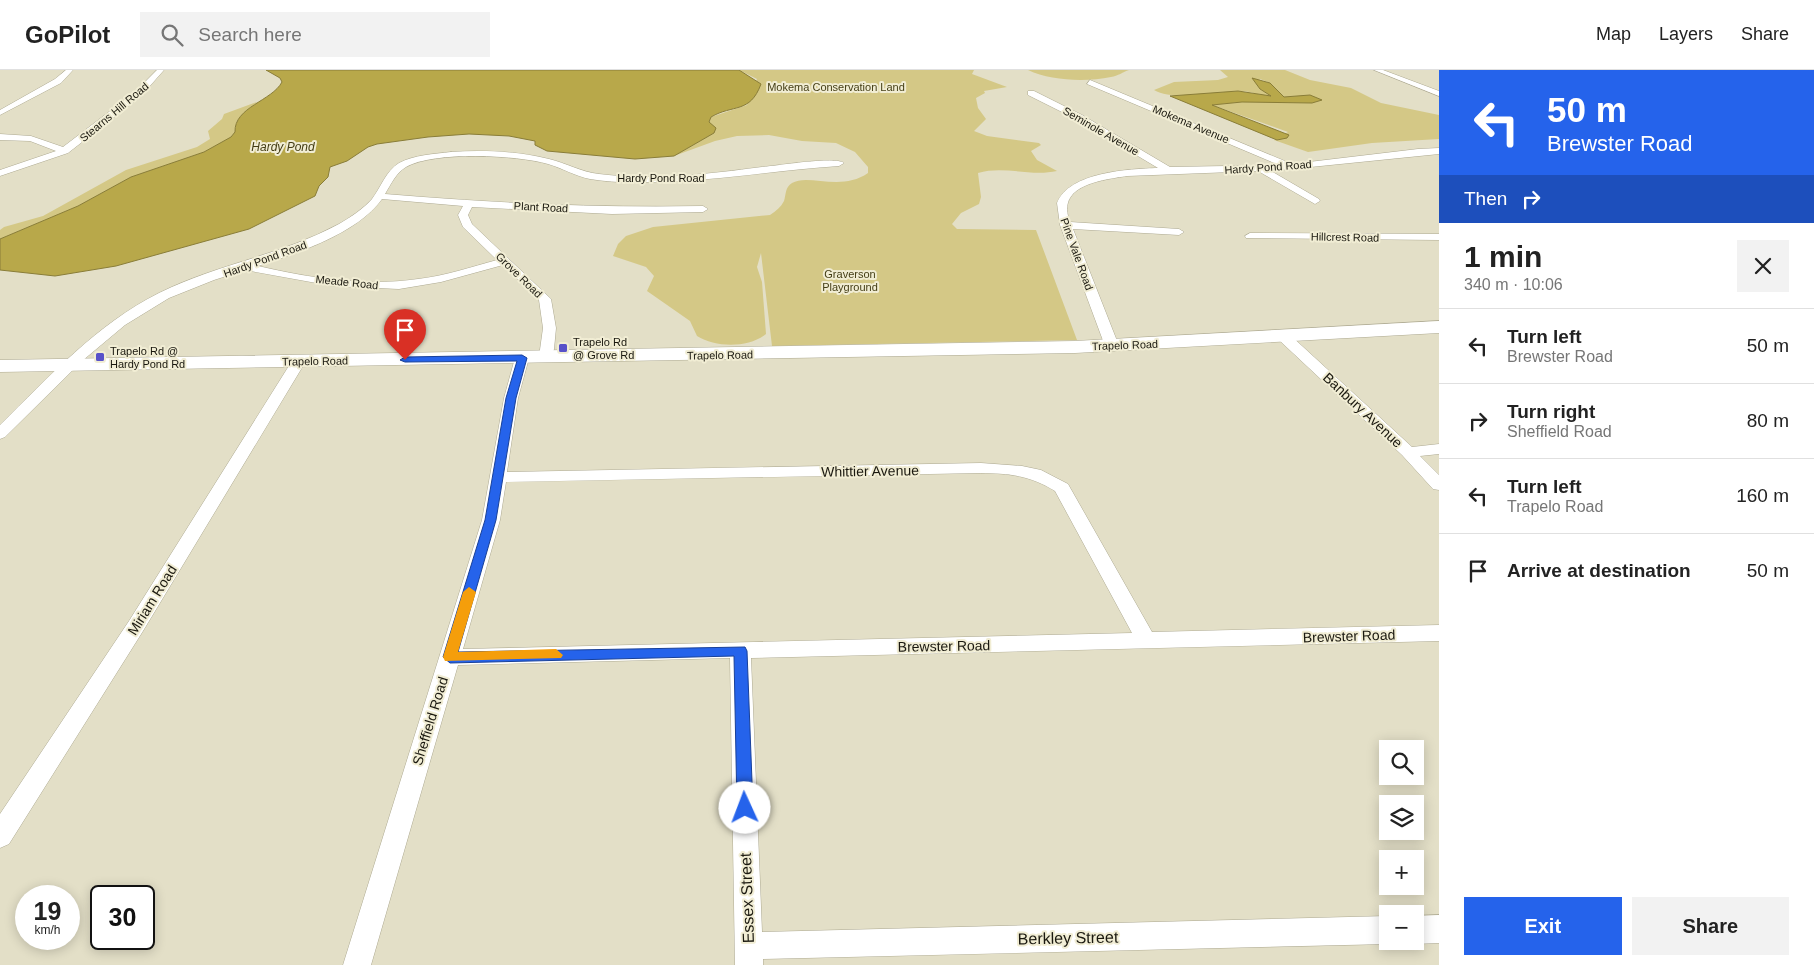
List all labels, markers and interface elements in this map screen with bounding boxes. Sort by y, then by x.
search box [140,12,490,57]
text: GoPilot [25,21,110,48]
icon: search [158,21,186,49]
text: Search here [198,24,302,45]
text: Map [1596,24,1631,44]
text: Layers [1659,24,1713,44]
text: Share [1741,24,1789,44]
street label: Stearns Hill Road [77,80,151,144]
park label: Mokema Conservation Land [767,81,905,93]
icon: left [1464,90,1529,155]
text: 50 m [1547,90,1627,129]
street label: Mokema Avenue [1151,103,1231,145]
street label: Seminole Avenue [1061,104,1141,158]
text: Brewster Road [1547,131,1693,156]
water label: Hardy Pond [251,140,315,154]
street label: Hardy Pond Road [1224,158,1312,176]
street label: Hardy Pond Road [617,172,705,184]
icon: right [1517,185,1545,213]
text: Then [1464,188,1507,209]
street label: Plant Road [514,200,568,214]
street label: Pine Vale Road [1058,216,1096,292]
street label: Hillcrest Road [1311,230,1379,244]
street label: Hardy Pond Road [222,238,308,280]
text: 1 min [1464,240,1542,273]
button: close [1737,240,1789,292]
street label: Grove Road [493,250,545,300]
park label: Graverson Playground [822,268,878,293]
street label: Meade Road [315,273,379,291]
text: 340 m · 10:06 [1464,276,1563,293]
pin [384,309,426,360]
icon: arrive [391,316,419,344]
text: Turn left [1507,326,1582,347]
icon: left [1464,332,1492,360]
text: 50 m [1747,335,1789,356]
place label: Trapelo Rd @ Grove Rd [573,336,634,361]
street label: Trapelo Road [1092,338,1158,352]
marker: Trapelo Rd @ Grove Rd [557,342,569,354]
place label: Trapelo Rd @ Hardy Pond Rd [110,345,185,370]
street label: Trapelo Road [687,348,753,362]
text: Brewster Road [1507,348,1613,365]
marker: Trapelo Rd @ Hardy Pond Rd [94,351,106,363]
street label: Trapelo Road [282,354,348,368]
street label: Banbury Avenue [1320,369,1406,451]
text: Turn right [1507,401,1595,422]
icon: right [1464,407,1492,435]
text: 80 m [1747,410,1789,431]
text: Sheffield Road [1507,423,1612,440]
street label: Whittier Avenue [821,462,919,480]
text: Turn left [1507,476,1582,497]
icon: left [1464,482,1492,510]
text: 160 m [1736,485,1789,506]
text: Trapelo Road [1507,498,1603,515]
icon: arrive [1464,557,1492,585]
text: Arrive at destination [1507,560,1691,581]
text: 50 m [1747,560,1789,581]
street label: Miriam Road [124,562,180,638]
street label: Brewster Road [1302,626,1396,646]
street label: Brewster Road [898,637,990,655]
street label: Sheffield Road [409,675,451,767]
map controls [1379,740,1424,950]
button: search [1379,740,1424,785]
position arrow [718,781,770,833]
button: layers [1379,795,1424,840]
button: + [1379,850,1424,895]
street label: Essex Street [737,852,757,944]
speed limit sign: 30 [90,885,155,950]
text: 19 [34,897,61,925]
button: Exit [1464,897,1622,955]
button: Share [1632,897,1789,955]
button: − [1379,905,1424,950]
text: km/h [34,923,61,937]
street label: Berkley Street [1018,929,1119,947]

